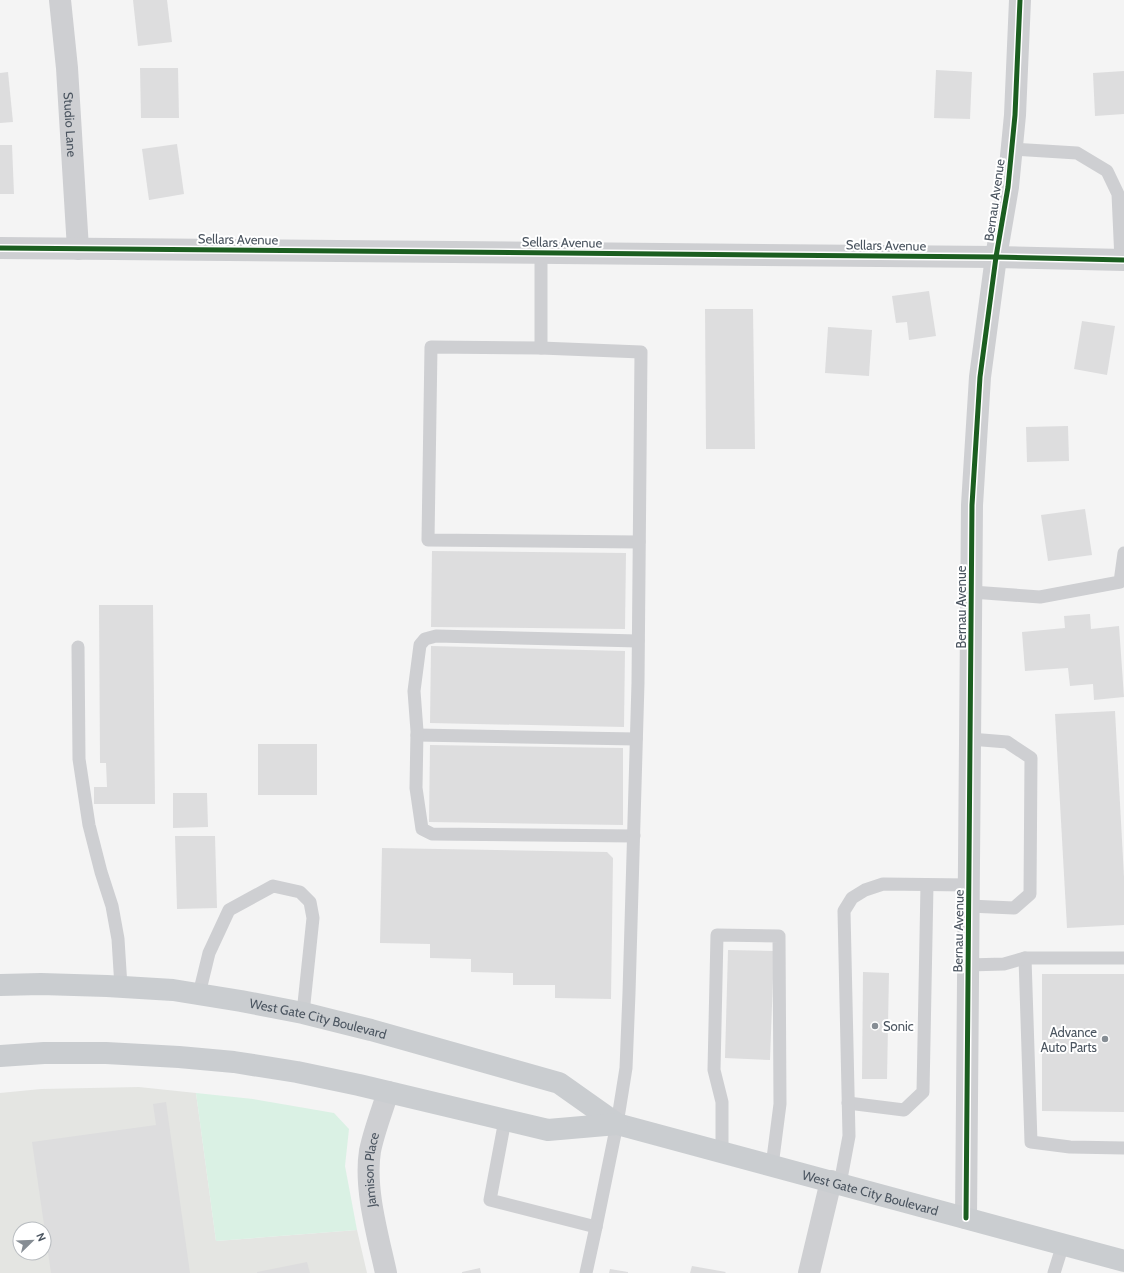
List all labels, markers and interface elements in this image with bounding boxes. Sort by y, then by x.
street label: Studio Lane [60,91,80,158]
street label: Bernau Avenue [980,157,1008,242]
street label: Sellars Avenue [198,230,279,248]
street label: Sellars Avenue [522,233,603,251]
street label: Sellars Avenue [846,236,927,254]
street label: Bernau Avenue [953,565,969,649]
street label: Bernau Avenue [949,889,967,973]
street label: West Gate City Boulevard [248,995,388,1042]
place label: Sonic [883,1018,914,1034]
marker: Sonic [870,1021,880,1031]
place label: Advance Auto Parts [1041,1024,1098,1055]
marker: Advance Auto Parts [1100,1034,1110,1044]
street label: Jamison Place [361,1130,382,1209]
street label: West Gate City Boulevard [801,1166,940,1218]
north arrow [12,1221,52,1261]
text: N [33,1231,49,1243]

